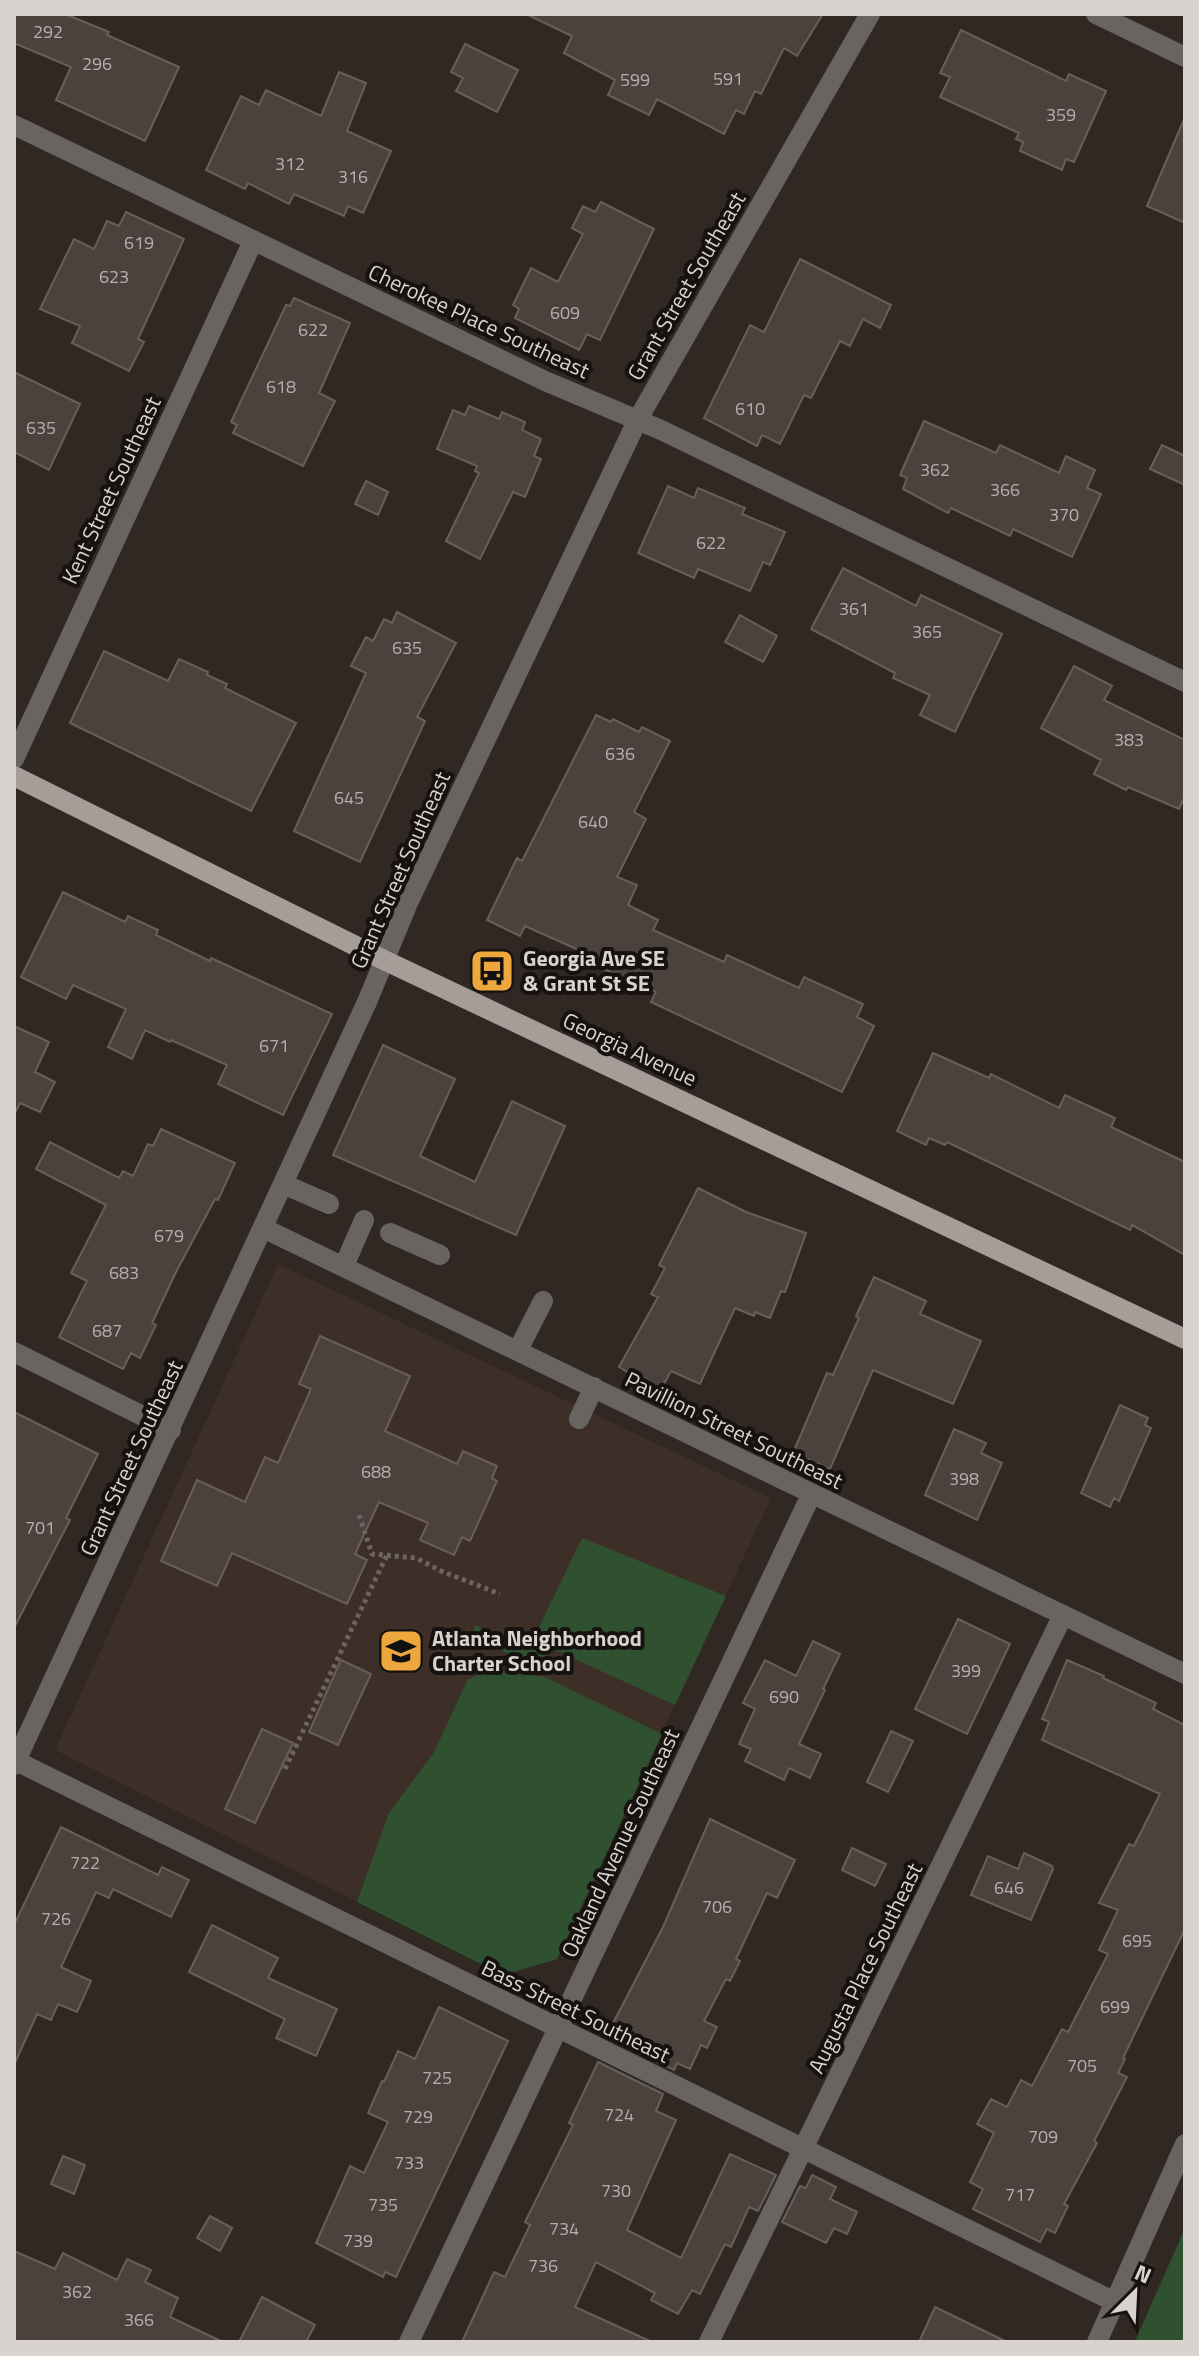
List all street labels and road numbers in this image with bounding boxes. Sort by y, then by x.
street label: Grant Street Southeast [618,185,754,387]
street label: Cherokee Place Southeast [363,255,595,387]
street label: Kent Street Southeast [52,390,170,590]
street label: Grant Street Southeast [341,766,459,974]
street label: Georgia Avenue [557,1003,703,1095]
street label: Grant Street Southeast [71,1354,192,1562]
street label: Pavillion Street Southeast [619,1362,849,1498]
street label: Oakland Avenue Southeast [552,1723,688,1963]
street label: Augusta Place Southeast [799,1856,931,2079]
street label: Bass Street Southeast [476,1951,676,2072]

